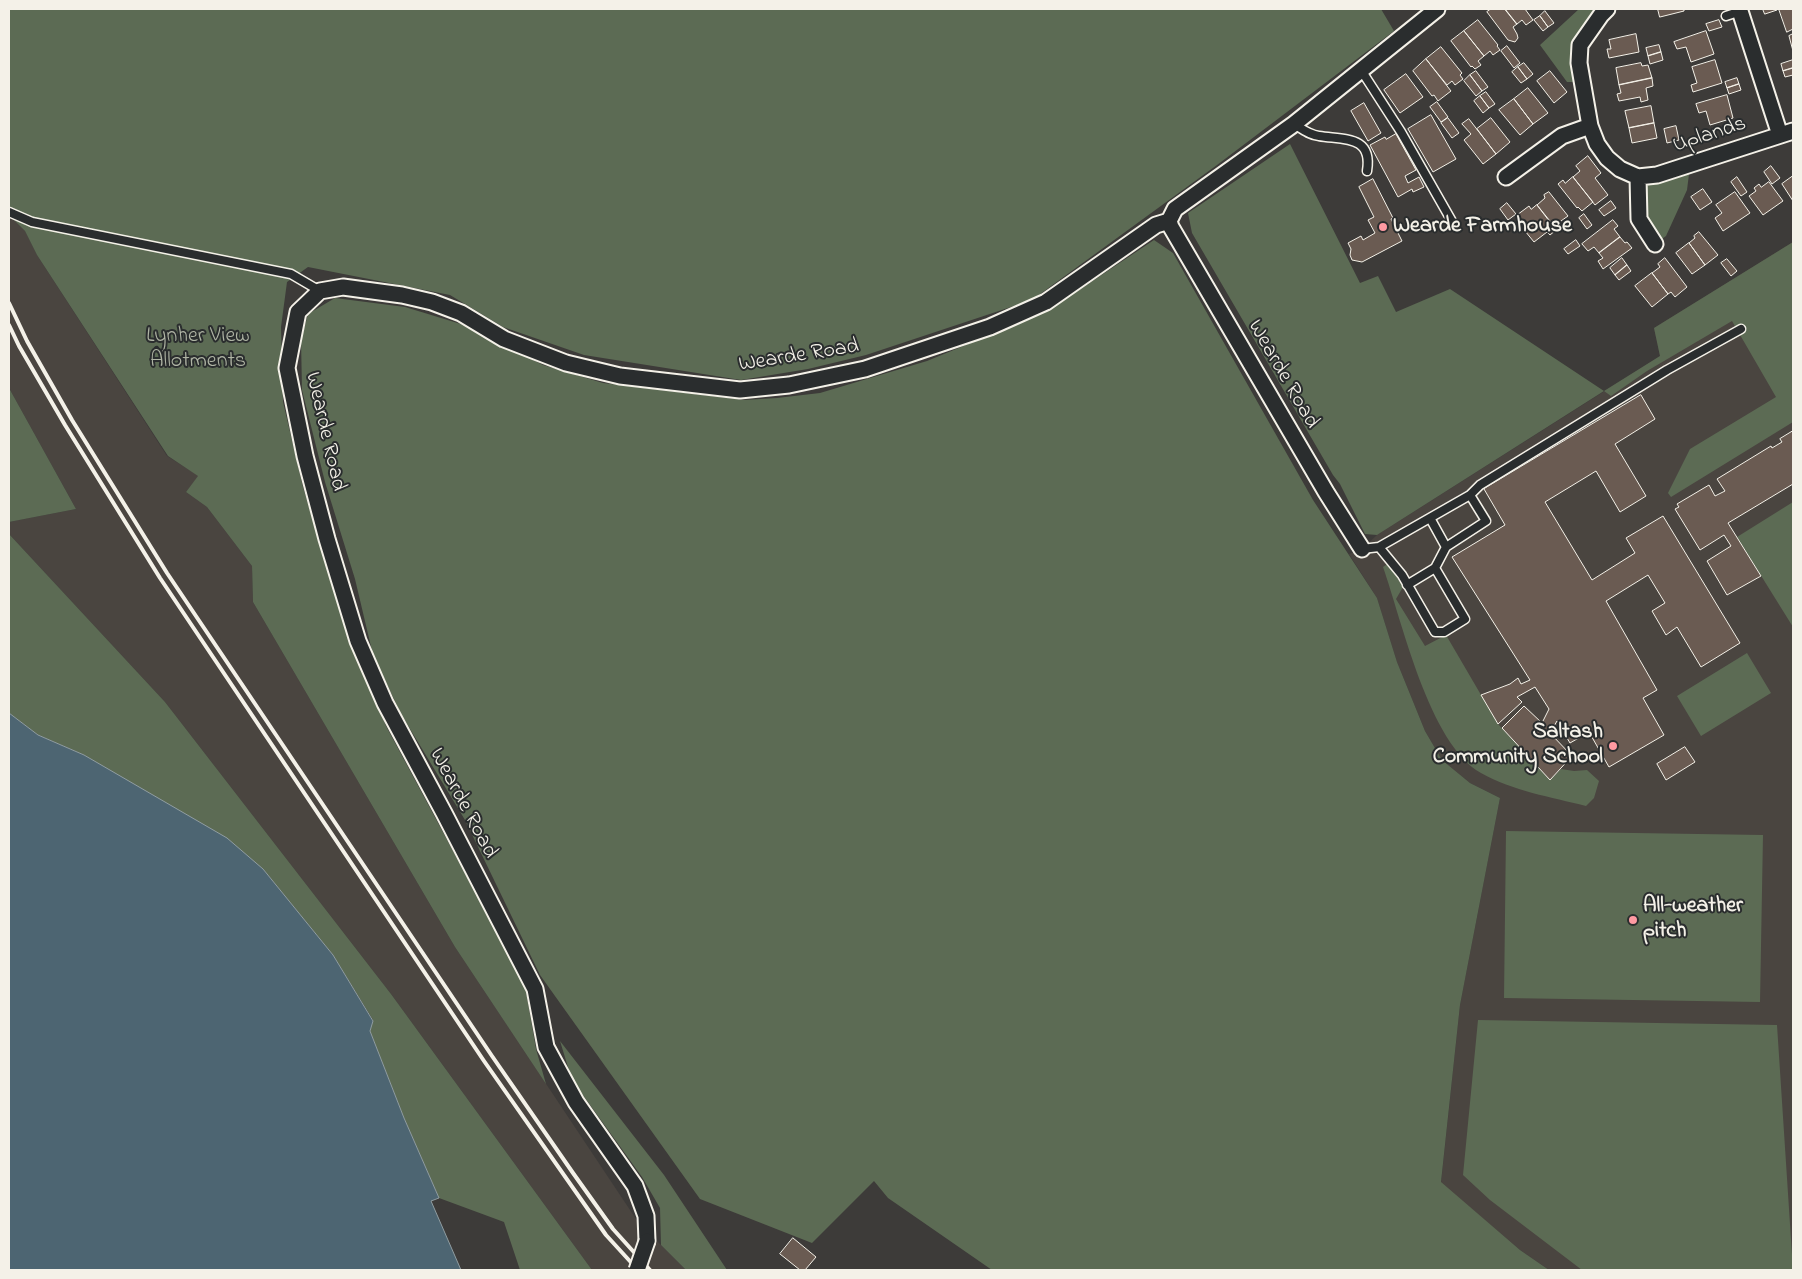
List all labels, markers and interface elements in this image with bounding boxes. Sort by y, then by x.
street label: Uplands [1670,112,1750,160]
place label: Wearde Farmhouse [1393,214,1572,240]
marker: Wearde Farmhouse [1377,221,1389,233]
street label: Wearde Road [1240,316,1324,434]
park label: Lynher View Allotments [146,324,250,376]
street label: Wearde Road [737,334,861,380]
street label: Wearde Road [298,370,350,494]
place label: Saltash Community School [1433,720,1603,771]
marker: Saltash Community School [1607,740,1619,752]
street label: Wearde Road [422,744,502,864]
place label: All-weather pitch [1643,894,1743,946]
marker: All-weather pitch [1627,914,1639,926]

